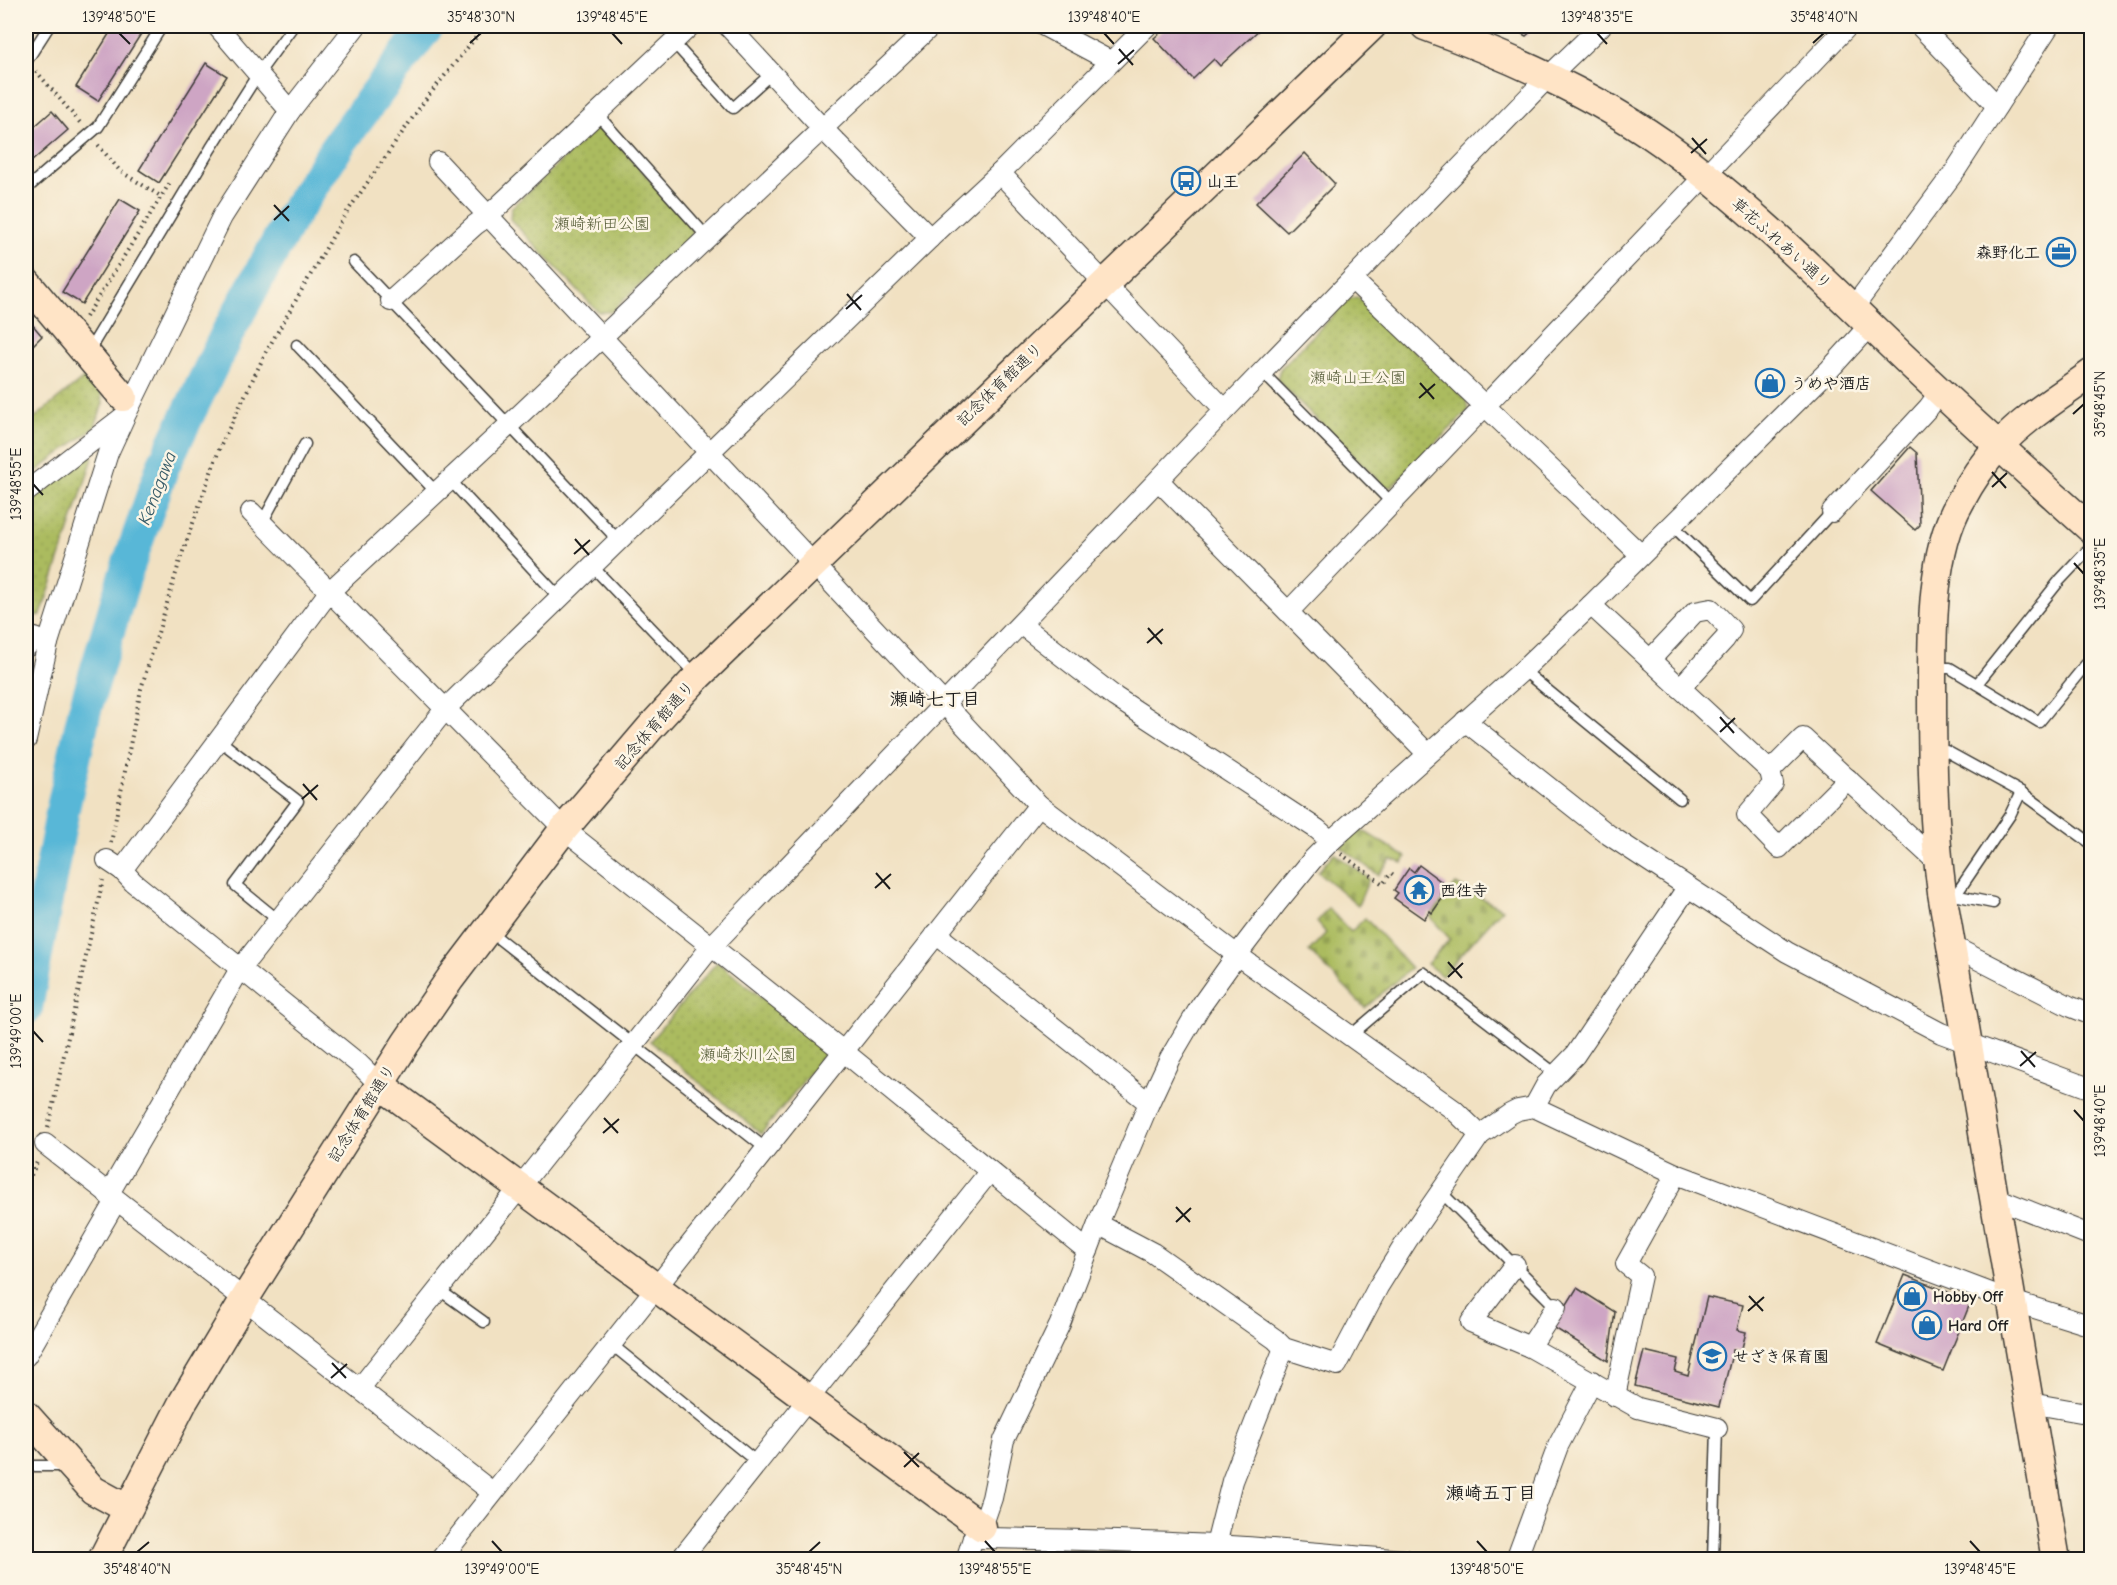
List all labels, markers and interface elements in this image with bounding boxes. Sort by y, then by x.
text: 139°48'50"E [82,8,156,26]
text: 35°48'30"N [447,8,515,26]
text: 139°48'45"E [576,8,648,26]
text: 139°48'40"E [1068,8,1140,26]
text: 139°48'35"E [1561,8,1633,26]
text: 35°48'40"N [1790,8,1858,26]
bus stop icon: 山王 [1170,165,1202,197]
place label: 山王 [1207,173,1239,191]
street label: 草花ふれあい通り [1728,194,1835,293]
park label: 瀬崎新田公園 [554,215,650,233]
office icon: 森野化工 [2045,236,2077,268]
place label: 森野化工 [1976,244,2040,262]
street label: 記念体育館通り [953,339,1046,430]
shop icon: うめや酒店 [1754,367,1786,399]
park label: 瀬崎山王公園 [1310,369,1406,387]
text: 35°48'45"N [2091,371,2109,437]
place label: うめや酒店 [1791,375,1871,393]
text: 139°48'55"E [7,448,25,520]
water label: Kenagawa [134,449,181,528]
text: 139°48'35"E [2091,538,2109,610]
street label: 記念体育館通り [611,677,698,774]
district label: 瀬崎七丁目 [890,689,980,710]
temple icon: 西徃寺 [1403,874,1435,906]
place label: 西徃寺 [1440,882,1488,900]
text: 139°49'00"E [7,994,25,1068]
park label: 瀬崎氷川公園 [700,1046,796,1064]
street label: 記念体育館通り [325,1061,399,1166]
text: 139°48'40"E [2091,1085,2109,1157]
shop icon: Hobby Off [1896,1280,1928,1312]
place label: Hobby Off [1933,1288,2004,1306]
shop icon: Hard Off [1911,1309,1943,1341]
place label: Hard Off [1948,1317,2009,1335]
school or university icon: せざき保育園 [1696,1340,1728,1372]
place label: せざき保育園 [1733,1348,1829,1366]
district label: 瀬崎五丁目 [1446,1483,1536,1504]
text: 35°48'40"N [103,1560,171,1578]
text: 139°49'00"E [465,1560,539,1578]
text: 35°48'45"N [776,1560,842,1578]
text: 139°48'55"E [959,1560,1031,1578]
text: 139°48'50"E [1450,1560,1524,1578]
text: 139°48'45"E [1944,1560,2016,1578]

